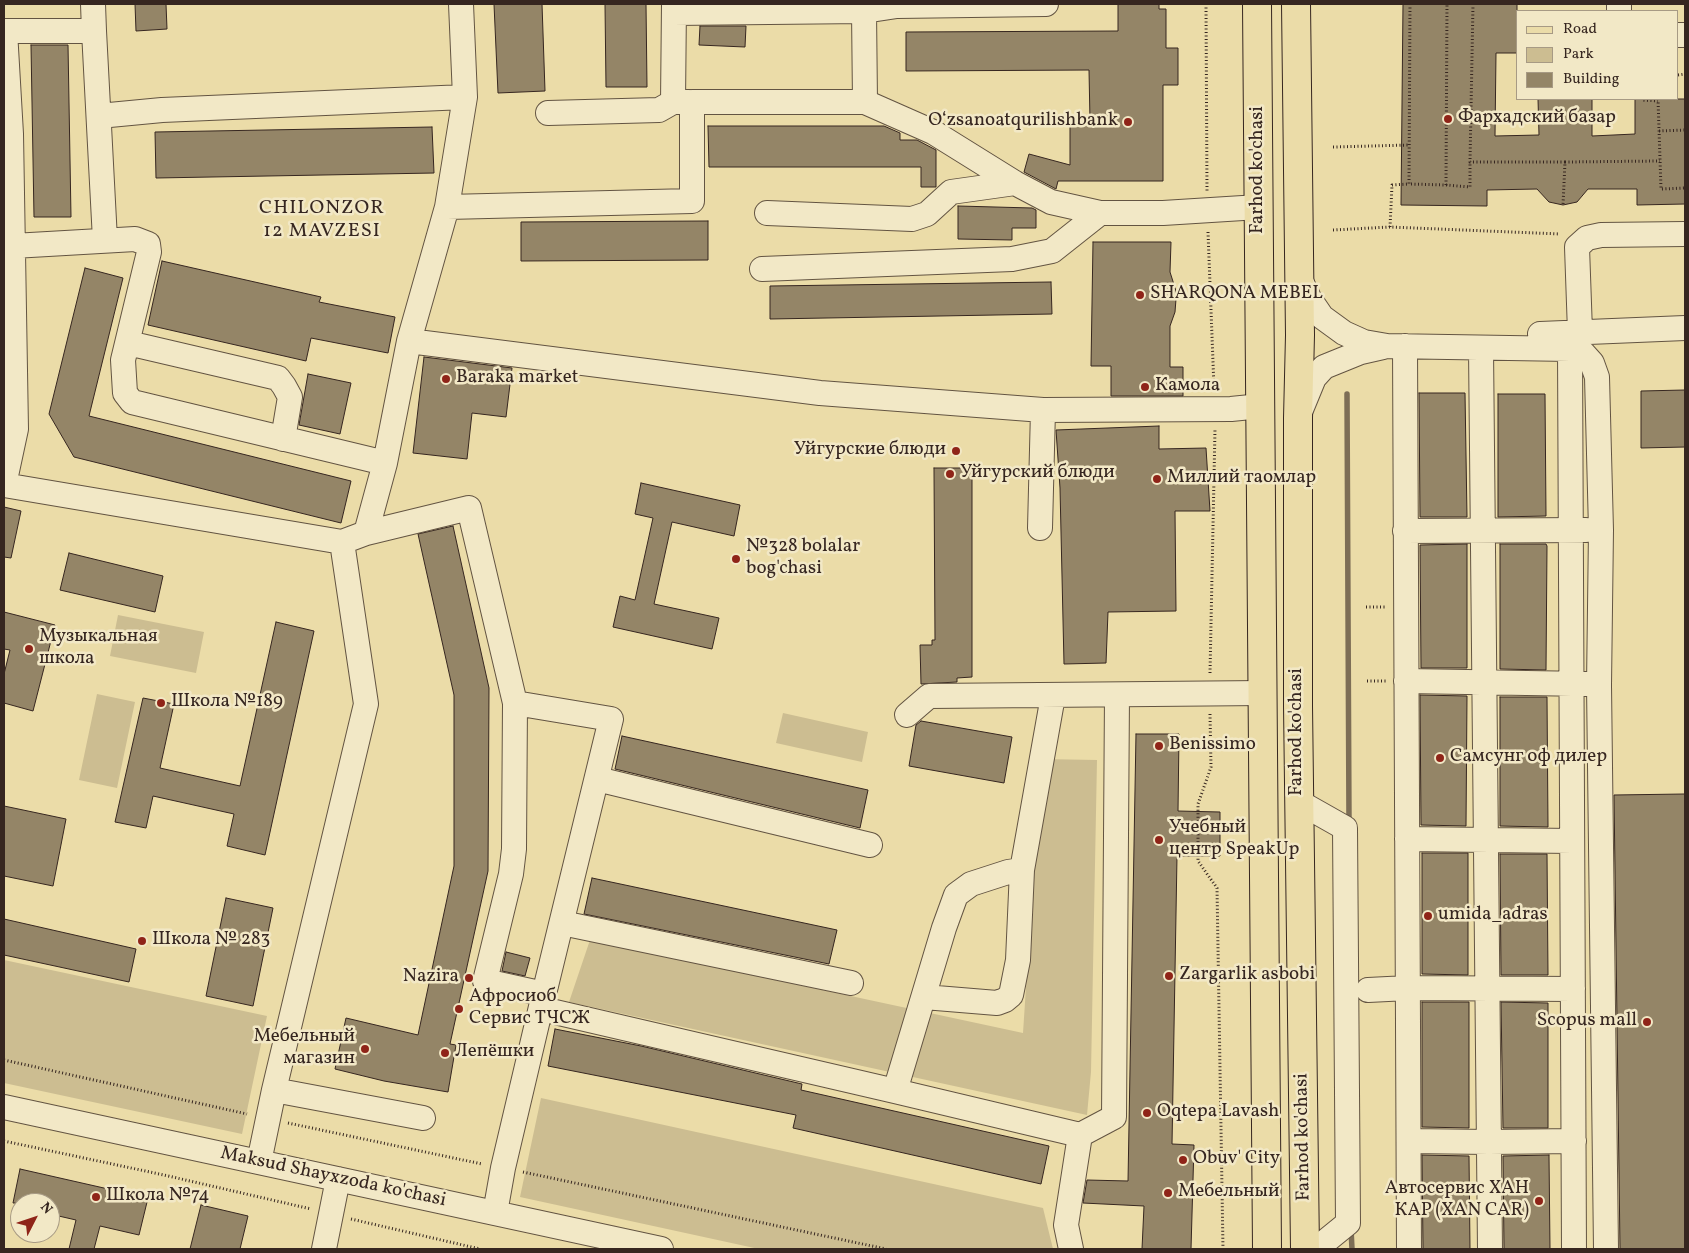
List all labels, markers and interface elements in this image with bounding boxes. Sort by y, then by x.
legend [1516,10,1679,100]
text: Road [1563,19,1597,40]
text: Park [1563,44,1594,65]
text: Building [1563,69,1619,90]
street label: Farhod ko'chasi [1248,106,1270,234]
place label: Фархадский базар [1458,108,1616,130]
place label: Oʻzsanoatqurilishbank [928,111,1118,133]
marker: Фархадский базар [1442,113,1454,125]
marker: Oʻzsanoatqurilishbank [1122,116,1134,128]
district label: CHILONZOR 12 MAVZESI [258,197,386,244]
place label: SHARQONA MEBEL [1150,284,1323,306]
marker: SHARQONA MEBEL [1134,289,1146,301]
place label: Baraka market [456,368,578,390]
marker: Baraka market [440,373,452,385]
place label: Камола [1155,376,1220,398]
marker: Камола [1139,381,1151,393]
place label: Уйгурские блюди [794,440,946,462]
marker: Уйгурские блюди [950,445,962,457]
place label: Уйгурский блюди [960,463,1115,485]
marker: Уйгурский блюди [944,468,956,480]
place label: Миллий таомлар [1167,468,1316,490]
marker: Миллий таомлар [1151,473,1163,485]
place label: №328 bolalar bog'chasi [746,537,860,581]
marker: №328 bolalar bog'chasi [730,553,742,565]
place label: Музыкальная школа [39,627,158,671]
marker: Музыкальная школа [23,643,35,655]
street label: Farhod ko'chasi [1287,668,1309,796]
place label: Школа №189 [171,692,283,714]
marker: Школа №189 [155,697,167,709]
place label: Benissimo [1169,735,1256,757]
marker: Benissimo [1153,740,1165,752]
place label: Самсунг оф дилер [1450,747,1607,769]
marker: Самсунг оф дилер [1434,752,1446,764]
place label: Учебный центр SpeakUp [1169,818,1299,862]
marker: Учебный центр SpeakUp [1153,834,1165,846]
place label: umida_adras [1438,905,1548,927]
marker: umida_adras [1422,910,1434,922]
place label: Школа № 283 [152,930,270,952]
marker: Школа № 283 [136,935,148,947]
place label: Zargarlik asbobi [1179,965,1315,987]
place label: Nazira [403,967,459,989]
marker: Zargarlik asbobi [1163,970,1175,982]
marker: Nazira [463,972,475,984]
place label: Афросиоб Сервис ТЧСЖ [469,987,590,1031]
marker: Афросиоб Сервис ТЧСЖ [453,1003,465,1015]
place label: Scopus mall [1537,1011,1637,1033]
marker: Scopus mall [1641,1016,1653,1028]
place label: Мебельный магазин [253,1027,355,1071]
place label: Лепёшки [455,1042,534,1064]
marker: Мебельный магазин [359,1043,371,1055]
marker: Лепёшки [439,1047,451,1059]
street label: Farhod ko'chasi [1291,1073,1317,1201]
place label: Oqtepa Lavash [1157,1102,1279,1124]
marker: Oqtepa Lavash [1141,1107,1153,1119]
street label: Maksud Shayxzoda ko'chasi [218,1143,448,1213]
place label: Obuv' City [1193,1149,1280,1171]
marker: Obuv' City [1177,1154,1189,1166]
place label: Автосервис ХАН КАР (XAN CAR) [1385,1179,1529,1223]
place label: Мебельный [1178,1182,1280,1204]
place label: Школа №74 [106,1186,210,1208]
marker: Мебельный [1162,1187,1174,1199]
marker: Школа №74 [90,1191,102,1203]
north arrow [10,1193,60,1243]
marker: Автосервис ХАН КАР (XAN CAR) [1533,1195,1545,1207]
text: N [35,1198,56,1219]

